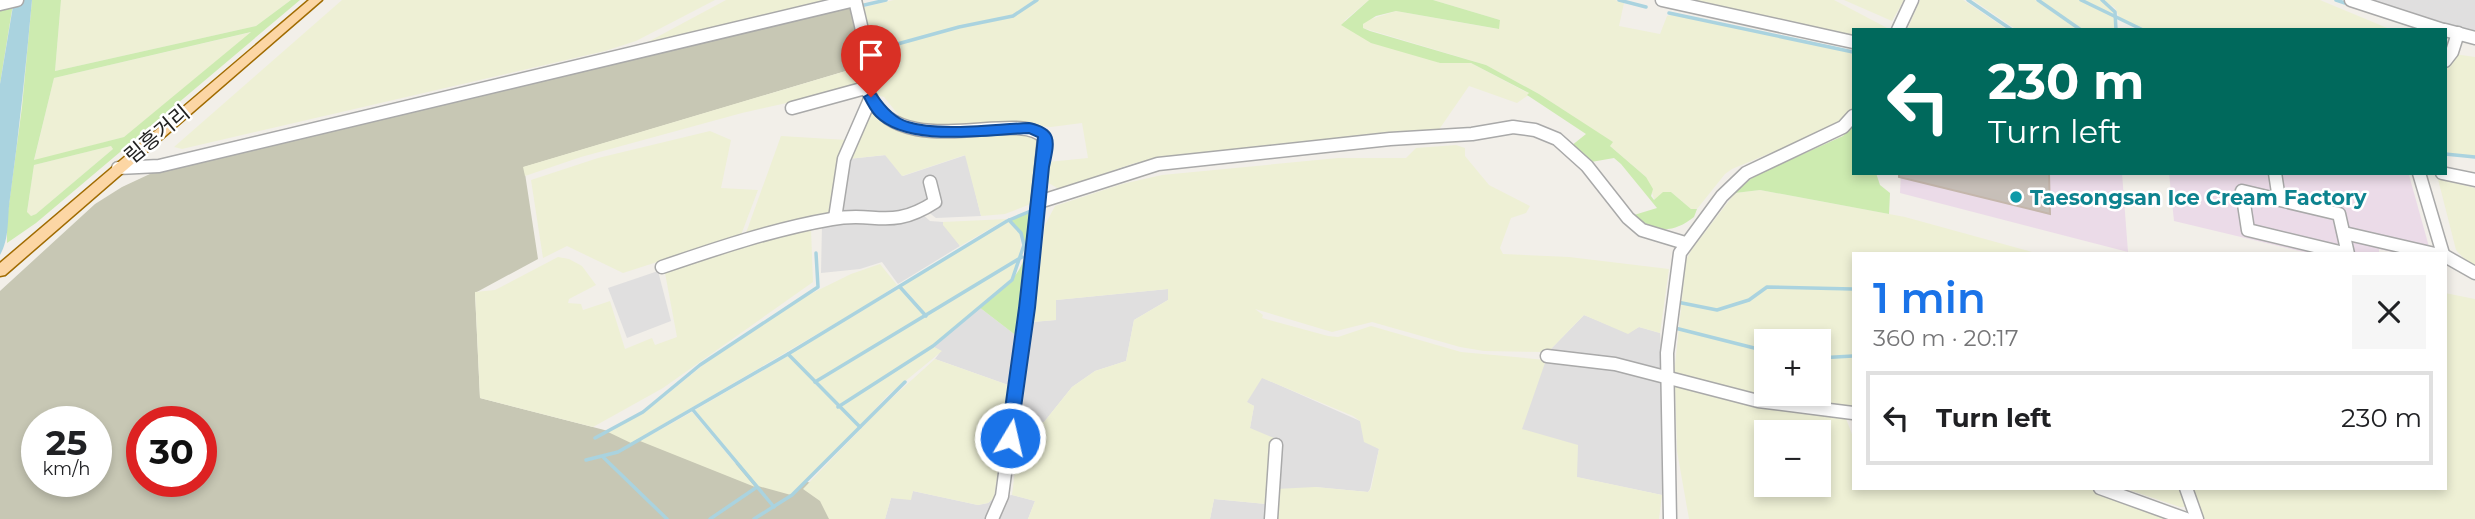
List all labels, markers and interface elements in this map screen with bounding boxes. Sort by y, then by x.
pin [841,25,901,97]
icon: arrive [852,36,890,74]
text: 230 m [1988,52,2144,111]
icon: left [1873,56,1964,147]
street label: 림흥거리 [119,100,195,168]
text: Turn left [1988,112,2122,151]
place label: Taesongsan Ice Cream Factory [2030,185,2367,210]
marker: Taesongsan Ice Cream Factory [2008,189,2024,205]
text: 1 min [1873,272,1986,324]
button: close [2352,275,2426,349]
text: 360 m · 20:17 [1873,324,2018,352]
map controls [1754,329,1831,497]
button: + [1754,329,1831,406]
icon: left [1877,399,1915,437]
position arrow [973,401,1047,475]
text: Turn left [1936,402,2052,434]
text: 230 m [2341,402,2422,434]
speed limit sign: 30 [126,406,217,497]
button: − [1754,420,1831,497]
text: 25 [46,421,87,464]
text: km/h [42,458,91,480]

